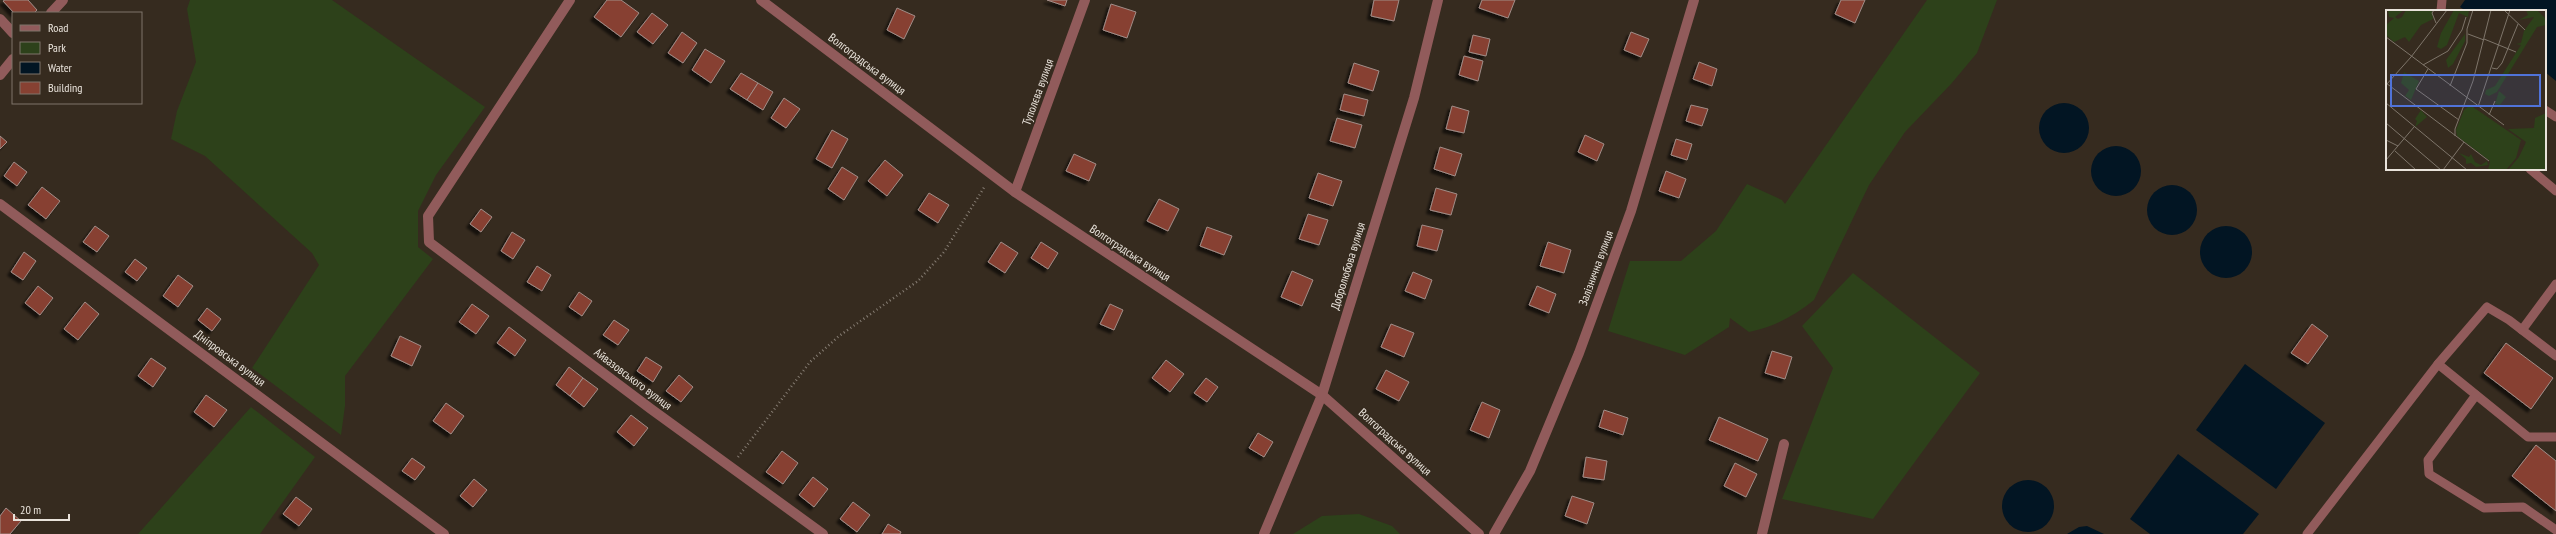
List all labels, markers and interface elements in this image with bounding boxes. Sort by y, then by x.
inset map [2386,10,2546,170]
legend [12,12,142,104]
text: Road [48,20,68,35]
street label: Волгоградська вулиця [826,30,909,98]
text: Park [48,40,66,55]
street label: Туполєва вулиця [1019,56,1057,127]
text: Water [48,60,73,75]
text: Building [48,80,83,95]
street label: Добролюбова вулиця [1327,220,1368,311]
street label: Волгоградська вулиця [1087,221,1174,284]
street label: Залізнична вулиця [1575,228,1616,307]
street label: Дніпровська вулиця [192,326,269,389]
street label: Айвазовського вулиця [591,344,676,413]
street label: Волгоградська вулиця [1356,405,1435,479]
scale bar [14,496,69,522]
text: 20 m [20,502,41,517]

